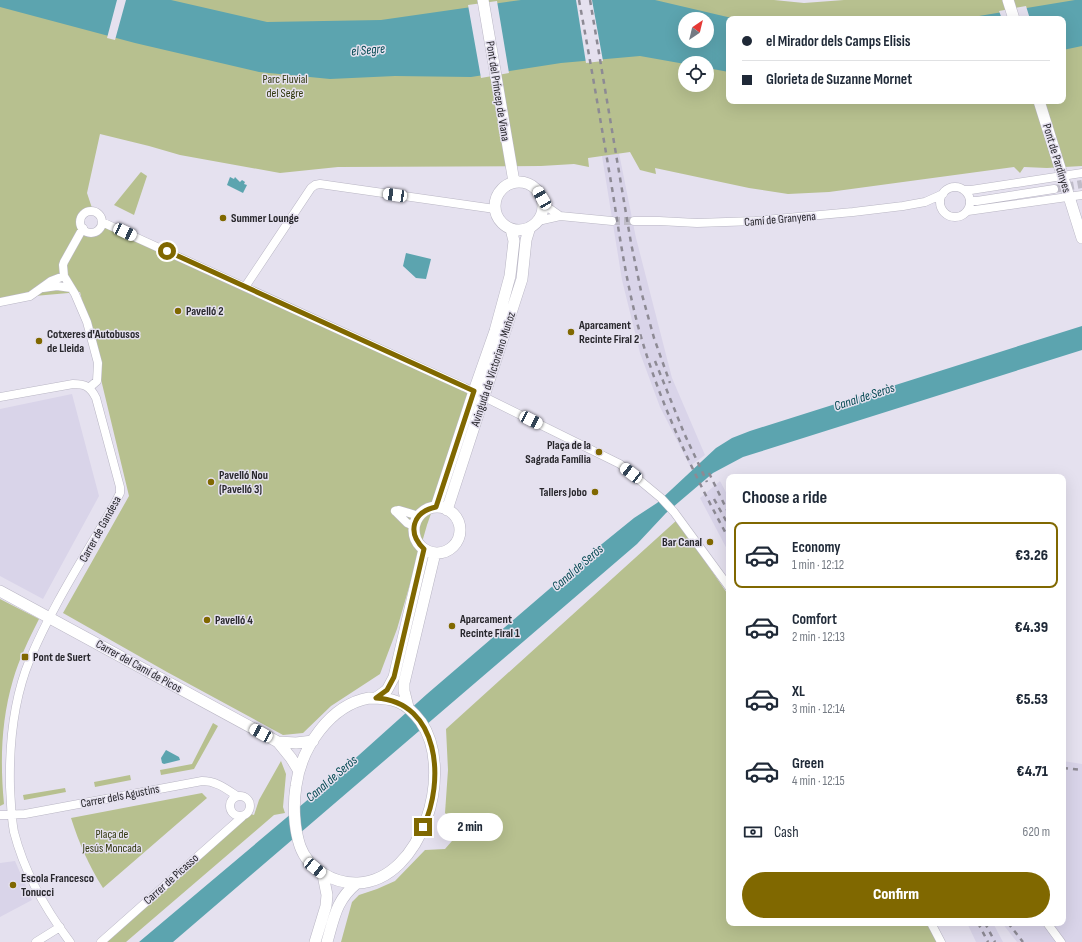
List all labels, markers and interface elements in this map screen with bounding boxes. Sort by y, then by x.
north arrow [678,12,714,48]
map controls [678,12,714,92]
text: el Mirador dels Camps Elisis [766,32,911,51]
street label: Pont del Príncep de Viana [482,40,513,142]
water label: el Segre [351,41,386,59]
button: locate [678,56,714,92]
text: Glorieta de Suzanne Mornet [766,70,912,89]
park label: Parc Fluvial del Segre [262,72,308,101]
street label: Pont de Pardinyes [1039,122,1074,194]
car [531,185,553,211]
car [382,187,408,203]
street label: Camí de Granyena [744,209,817,230]
place label: Summer Lounge [231,211,299,226]
marker: Summer Lounge [218,213,228,223]
car [112,221,138,243]
route start [158,242,176,260]
place label: Pavelló 2 [186,304,223,319]
marker: Pavelló 2 [173,306,183,316]
street label: Avinguda de Victoriano Muñoz [468,309,519,429]
place label: Aparcament Recinte Firal 2 [578,318,639,347]
place label: Cotxeres d'Autobusos de Lleida [47,327,140,356]
marker: Aparcament Recinte Firal 2 [566,327,576,337]
marker: Cotxeres d'Autobusos de Lleida [34,336,44,346]
water label: Canal de Seròs [832,380,897,414]
car [518,409,544,431]
place label: Plaça de la Sagrada Família [525,438,591,467]
marker: Plaça de la Sagrada Família [594,447,604,457]
car [618,461,644,485]
place label: Pavelló Nou (Pavelló 3) [219,468,268,497]
marker: Pavelló Nou (Pavelló 3) [206,477,216,487]
place label: Tallers Jobo [539,485,587,500]
marker: Tallers Jobo [590,487,600,497]
text: Choose a ride [742,487,827,508]
street label: Carrer de Gandesa [76,493,125,565]
place label: Bar Canal [662,535,702,550]
marker: Bar Canal [705,537,715,547]
icon: car [744,537,780,573]
text: Economy [792,538,841,557]
water label: Canal de Seròs [549,541,607,594]
text: €3.26 [1015,546,1048,565]
text: 1 min · 12:12 [792,557,844,573]
icon: car [744,609,780,645]
text: Comfort [792,610,837,629]
place label: Aparcament Recinte Firal 1 [459,612,520,641]
place label: Pavelló 4 [215,613,253,628]
marker: Pavelló 4 [202,615,212,625]
text: €4.39 [1015,618,1048,637]
marker: Aparcament Recinte Firal 1 [447,621,457,631]
text: 2 min · 12:13 [792,629,845,645]
street label: Carrer del Camí de Picos [93,637,184,696]
place label: Pont de Suert [33,650,91,665]
marker: Pont de Suert [20,652,30,662]
icon: car [744,681,780,717]
text: XL [792,682,805,701]
text: €5.53 [1016,690,1048,709]
text: 3 min · 12:14 [792,701,845,717]
car [248,722,274,744]
water label: Canal de Seròs [303,752,361,805]
icon: car [744,753,780,789]
text: Green [792,754,824,773]
text: €4.71 [1017,762,1048,781]
text: 4 min · 12:15 [792,773,845,789]
street label: Carrer dels Agustins [79,781,161,811]
callout: 2 min [437,813,503,841]
route end [414,818,432,836]
text: 2 min [457,819,483,835]
icon: cash [742,821,764,843]
text: Cash [774,823,799,842]
text: 620 m [1023,824,1050,840]
park label: Plaça de Jesús Moncada [82,827,142,856]
street label: Carrer de Picasso [141,851,202,908]
car [302,856,328,880]
place label: Escola Francesco Tonucci [21,871,94,900]
button: Confirm [742,872,1050,918]
marker: Escola Francesco Tonucci [8,880,18,890]

